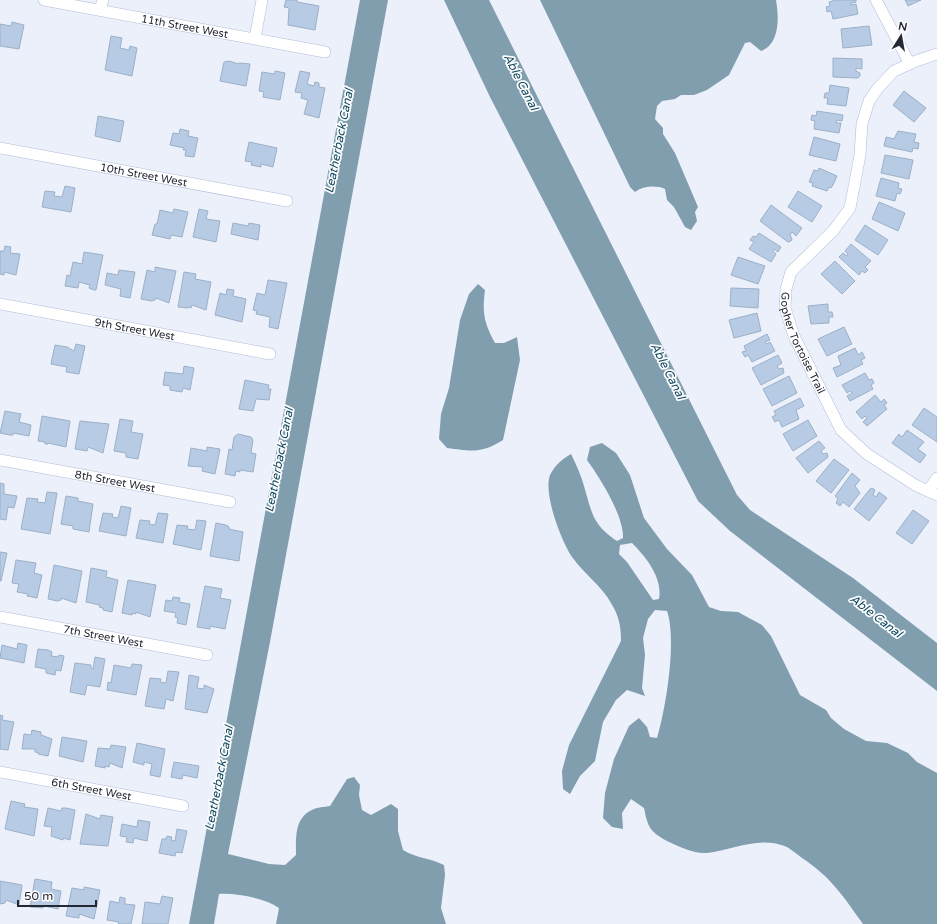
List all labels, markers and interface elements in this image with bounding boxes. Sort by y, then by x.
street label: 11th Street West [140,12,229,41]
north arrow [881,16,921,56]
text: N [897,19,908,34]
water label: Able Canal [501,51,542,114]
water label: Leatherback Canal [322,86,356,194]
street label: 10th Street West [99,161,188,189]
street label: Gopher Tortoise Trail [778,292,828,396]
street label: 9th Street West [93,316,176,343]
water label: Able Canal [648,340,689,403]
water label: Leatherback Canal [262,405,296,513]
street label: 8th Street West [74,468,156,495]
water label: Able Canal [847,592,906,642]
street label: 7th Street West [62,623,144,650]
water label: Leatherback Canal [202,723,236,831]
street label: 6th Street West [50,776,133,803]
scale bar [18,882,96,908]
text: 50 m [24,889,53,903]

